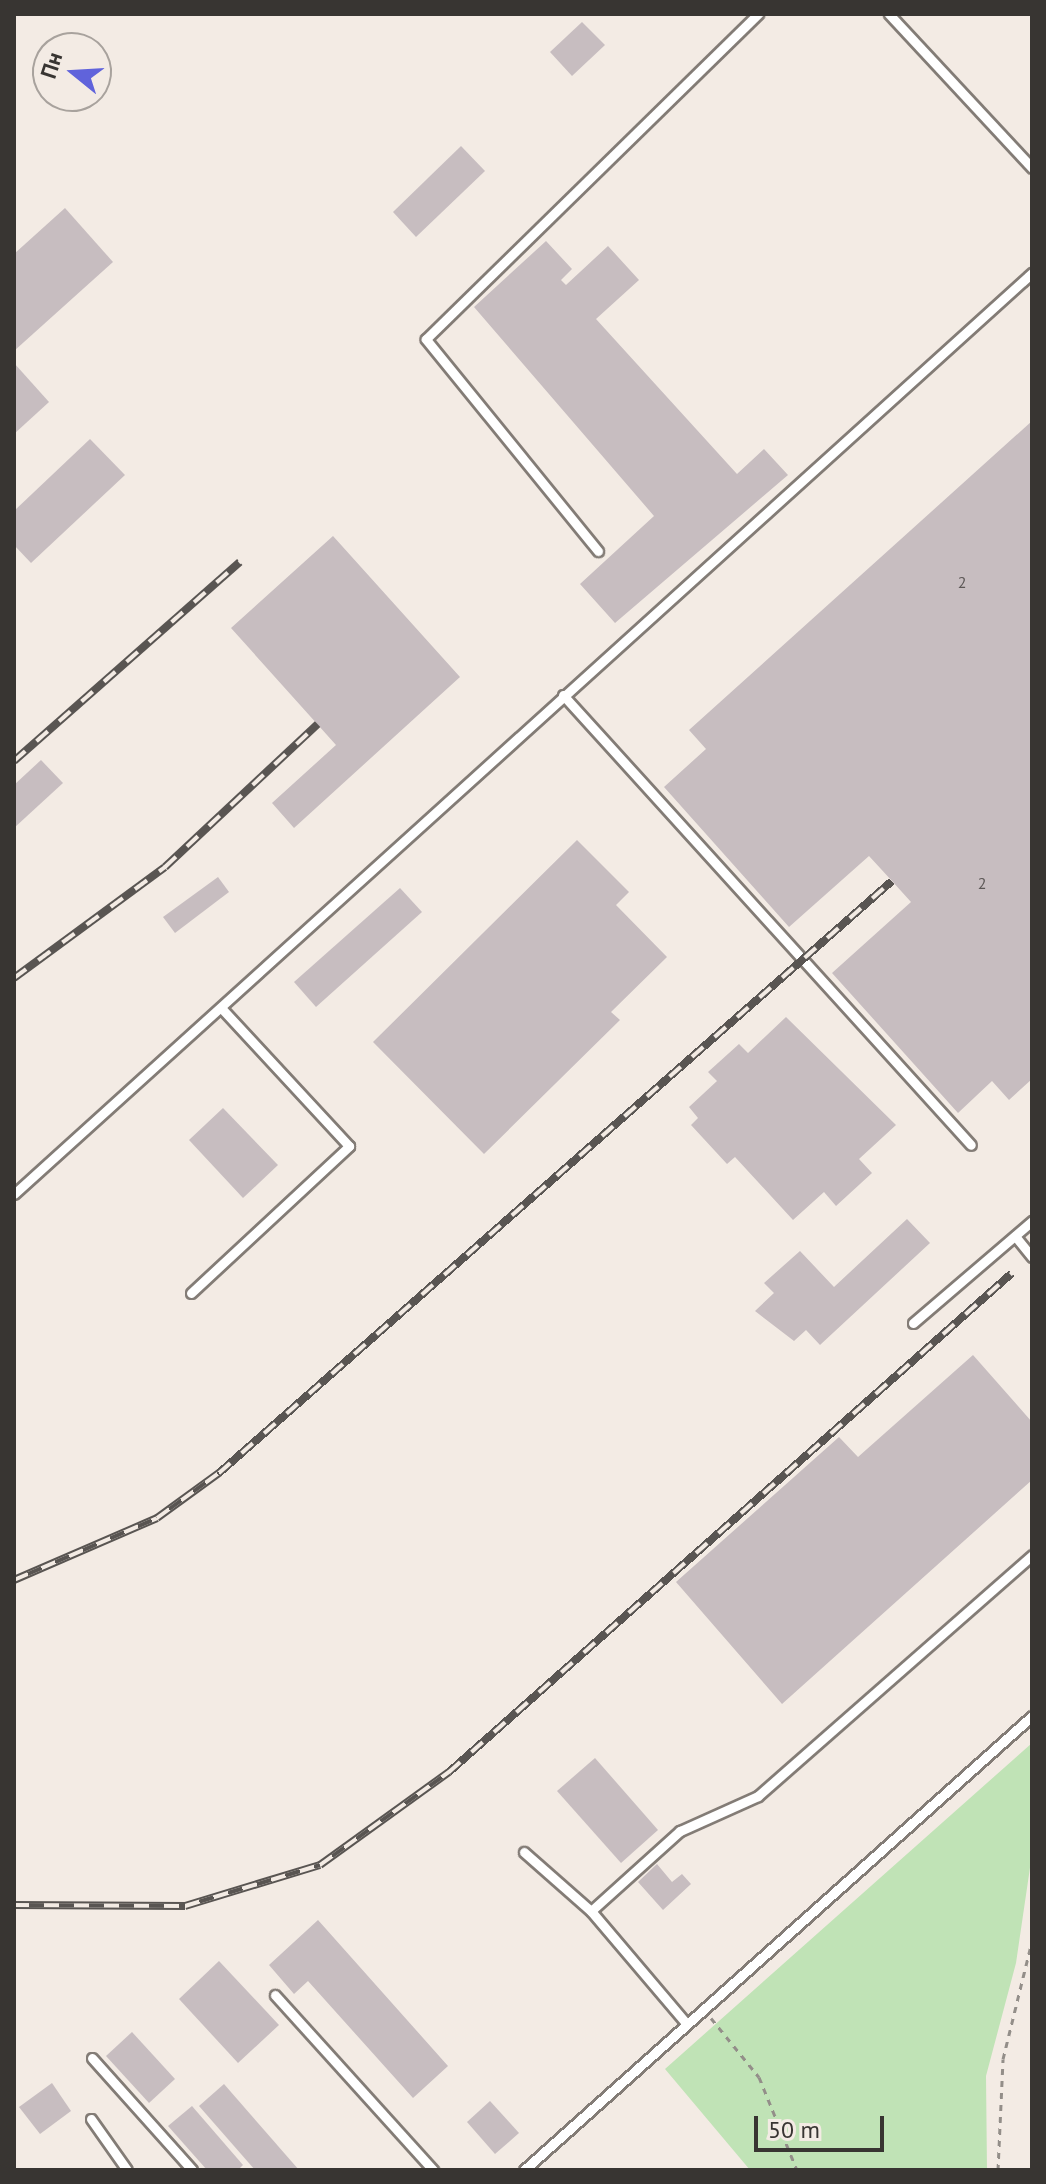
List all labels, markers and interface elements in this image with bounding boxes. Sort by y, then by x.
north arrow [32,32,112,112]
text: Пн [34,49,68,82]
house number: 2 [958,572,966,592]
house number: 2 [978,873,986,893]
scale bar [758,2100,888,2150]
text: 50 m [768,2114,820,2145]

